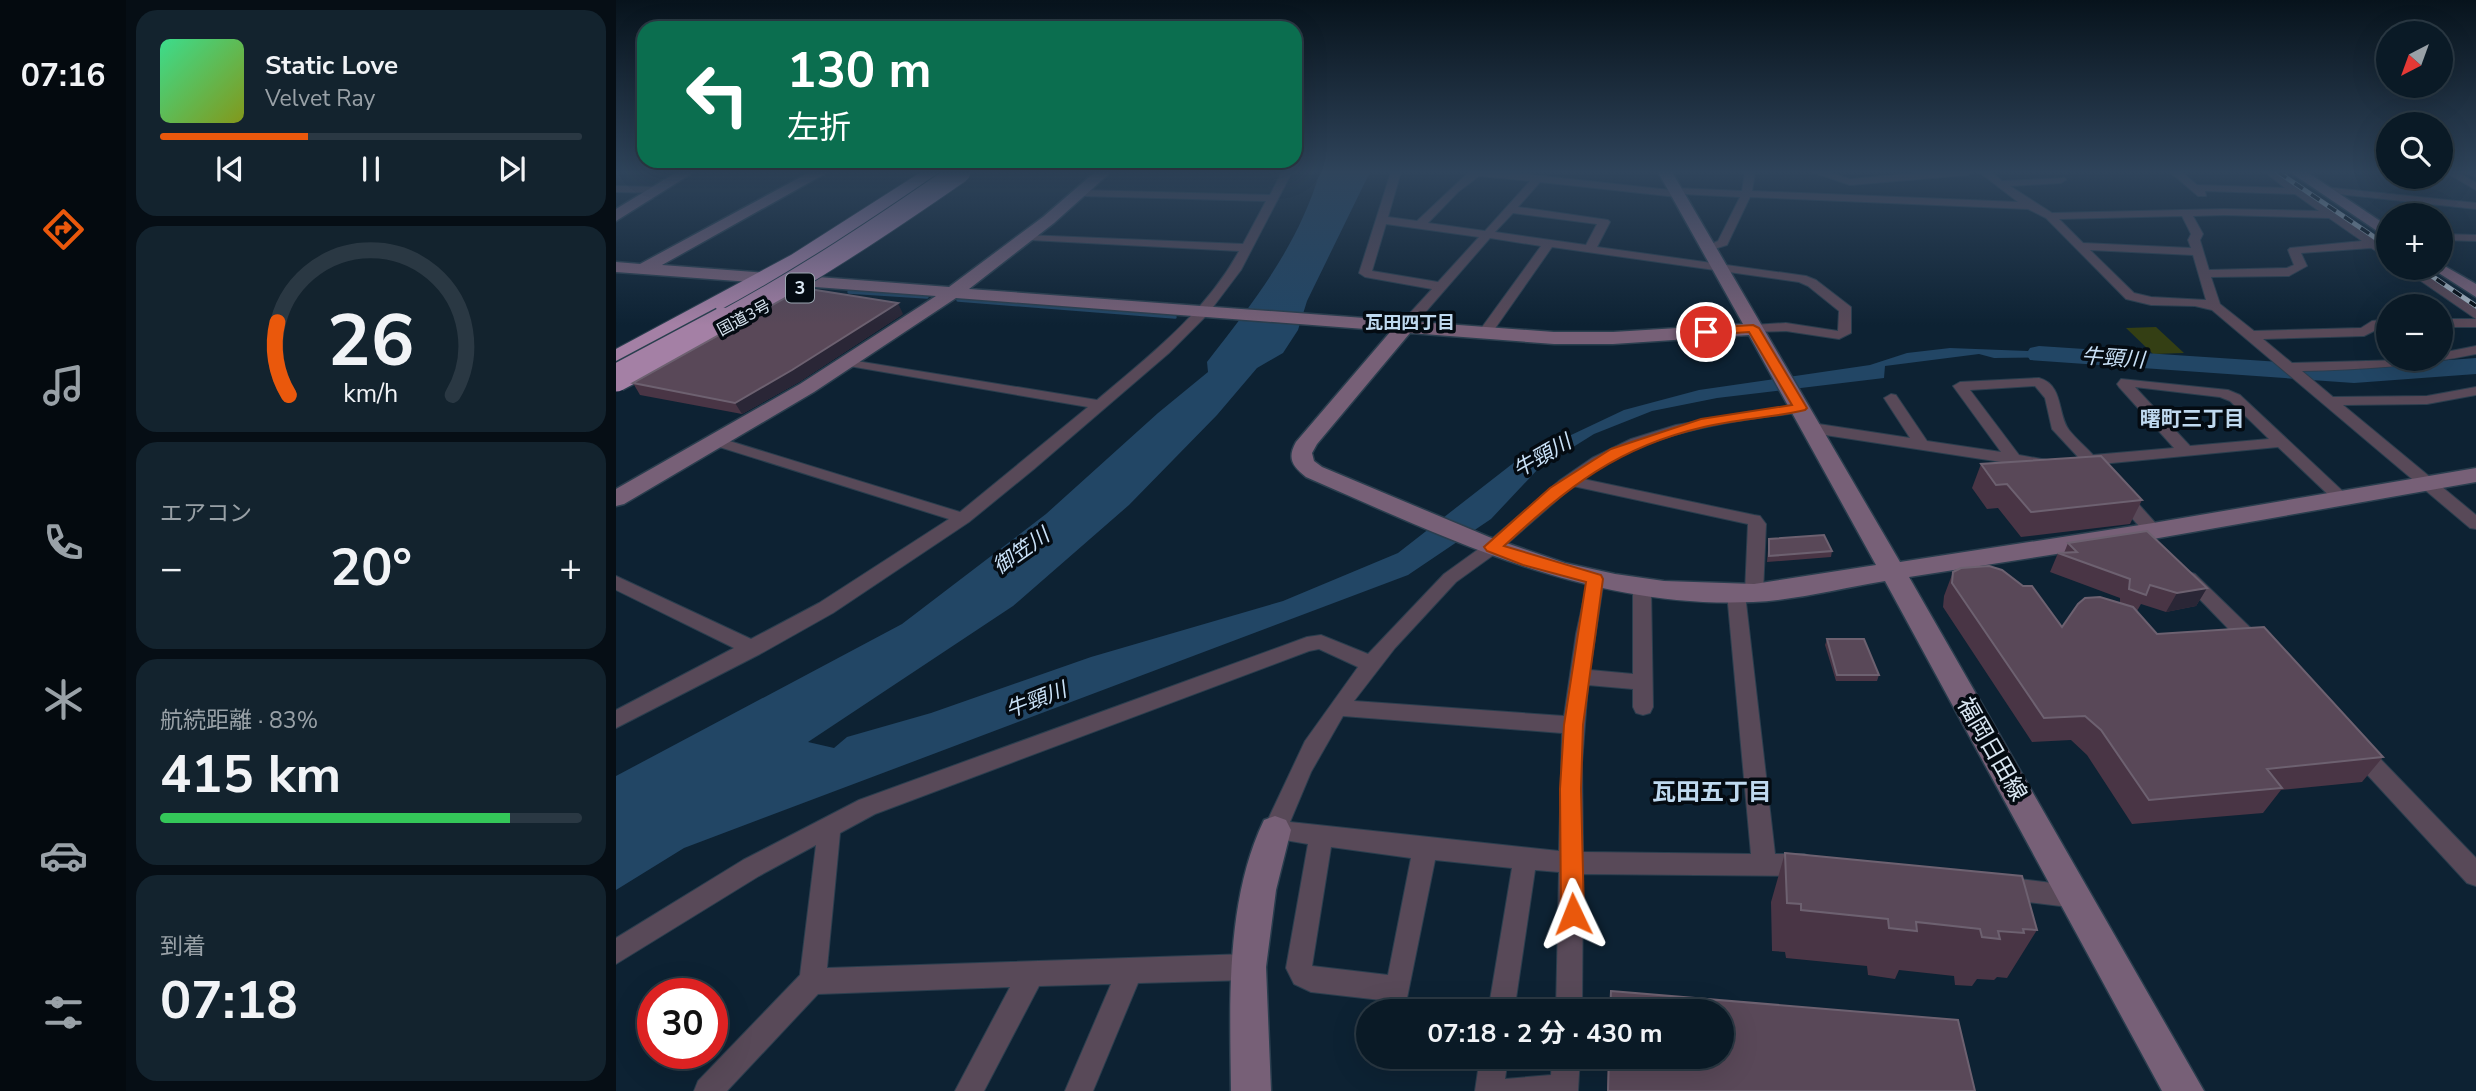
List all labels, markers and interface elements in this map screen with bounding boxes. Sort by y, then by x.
north arrow [2376,21,2454,98]
map controls [2376,21,2453,371]
text: 130 m [787,37,931,104]
text: Static Love [265,48,398,83]
icon: left [672,49,763,140]
text: 07:16 [21,54,105,97]
text: Velvet Ray [265,83,375,114]
text: 左折 [787,106,851,149]
button: search [2376,112,2453,189]
icon: previous [211,150,249,188]
icon: pause [352,150,390,188]
icon: next [493,150,531,188]
button: + [2376,203,2453,280]
icon: directions [39,205,88,254]
road number: 3 [786,274,814,302]
text: 26 [327,292,415,392]
button: − [2376,294,2453,371]
street label: 国道3号 [713,295,775,341]
pin [1676,302,1736,362]
district label: 瓦田四丁目 [1365,311,1455,335]
icon: arrive [1687,313,1725,351]
water label: 牛頸川 [2081,342,2147,374]
icon: music [39,361,88,410]
text: km/h [343,377,399,411]
district label: 曙町三丁目 [2140,405,2245,433]
water label: 牛頸川 [1508,427,1578,484]
text: エアコン [160,498,252,529]
icon: phone [39,518,88,567]
water label: 御笠川 [987,520,1056,581]
text: 20° [330,532,412,603]
text: − [160,543,183,594]
text: + [559,543,582,594]
icon: climate [39,675,88,724]
water label: 牛頸川 [1002,675,1072,724]
street label: 福岡日田線 [1950,691,2034,807]
text: 航続距離 · 83% [160,705,318,736]
text: 415 km [160,739,341,810]
district label: 瓦田五丁目 [1652,776,1772,808]
icon: car [39,831,88,880]
position arrow [1536,877,1610,951]
text: 到着 [160,931,206,962]
text: 07:18 [160,965,298,1036]
speed limit sign: 30 [637,978,728,1069]
icon: filters [39,988,88,1037]
text: 07:18 · 2 分 · 430 m [1427,1016,1663,1051]

